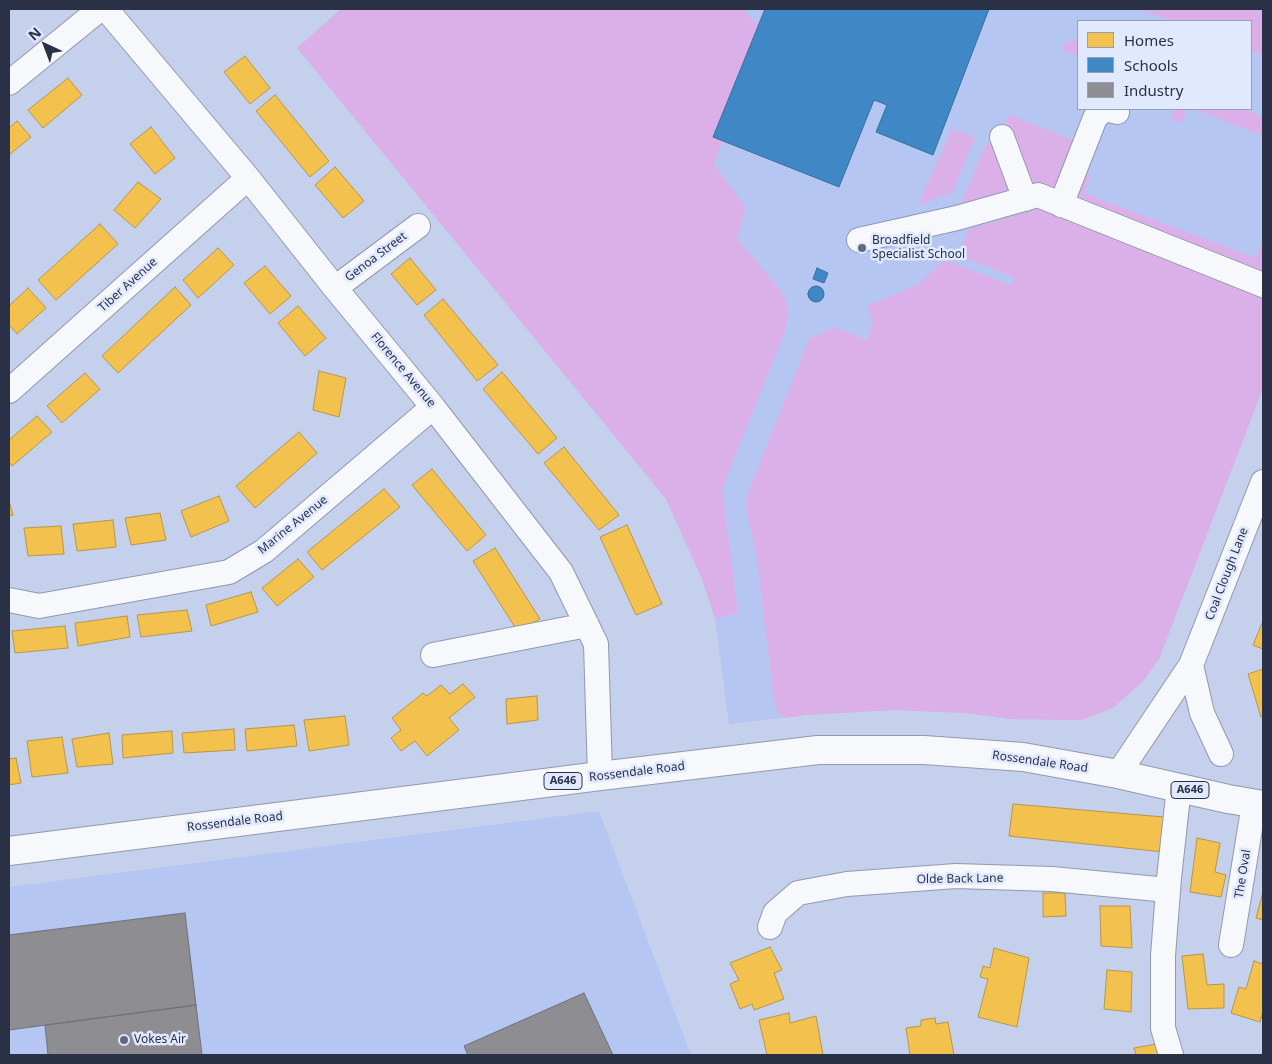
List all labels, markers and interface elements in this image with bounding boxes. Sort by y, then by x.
north arrow [20,20,70,70]
legend [1077,20,1252,110]
text: N [24,23,45,45]
text: Homes [1124,30,1174,50]
text: Schools [1124,55,1178,75]
text: Industry [1124,80,1183,100]
street label: Genoa Street [342,229,410,285]
place label: Broadfield Specialist School [872,234,965,262]
marker: Broadfield Specialist School [856,242,868,254]
street label: Tiber Avenue [96,255,160,315]
street label: Florence Avenue [368,330,438,410]
street label: Marine Avenue [255,493,331,557]
street label: Coal Clough Lane [1203,526,1251,622]
street label: Rossendale Road [991,748,1089,776]
street label: Rossendale Road [588,759,686,785]
road number: A646 [544,772,582,789]
road number: A646 [1171,782,1209,798]
street label: Rossendale Road [186,809,284,835]
street label: The Oval [1232,849,1254,899]
street label: Olde Back Lane [917,871,1003,887]
place label: Vokes Air [134,1033,186,1047]
marker: Vokes Air [118,1034,130,1046]

